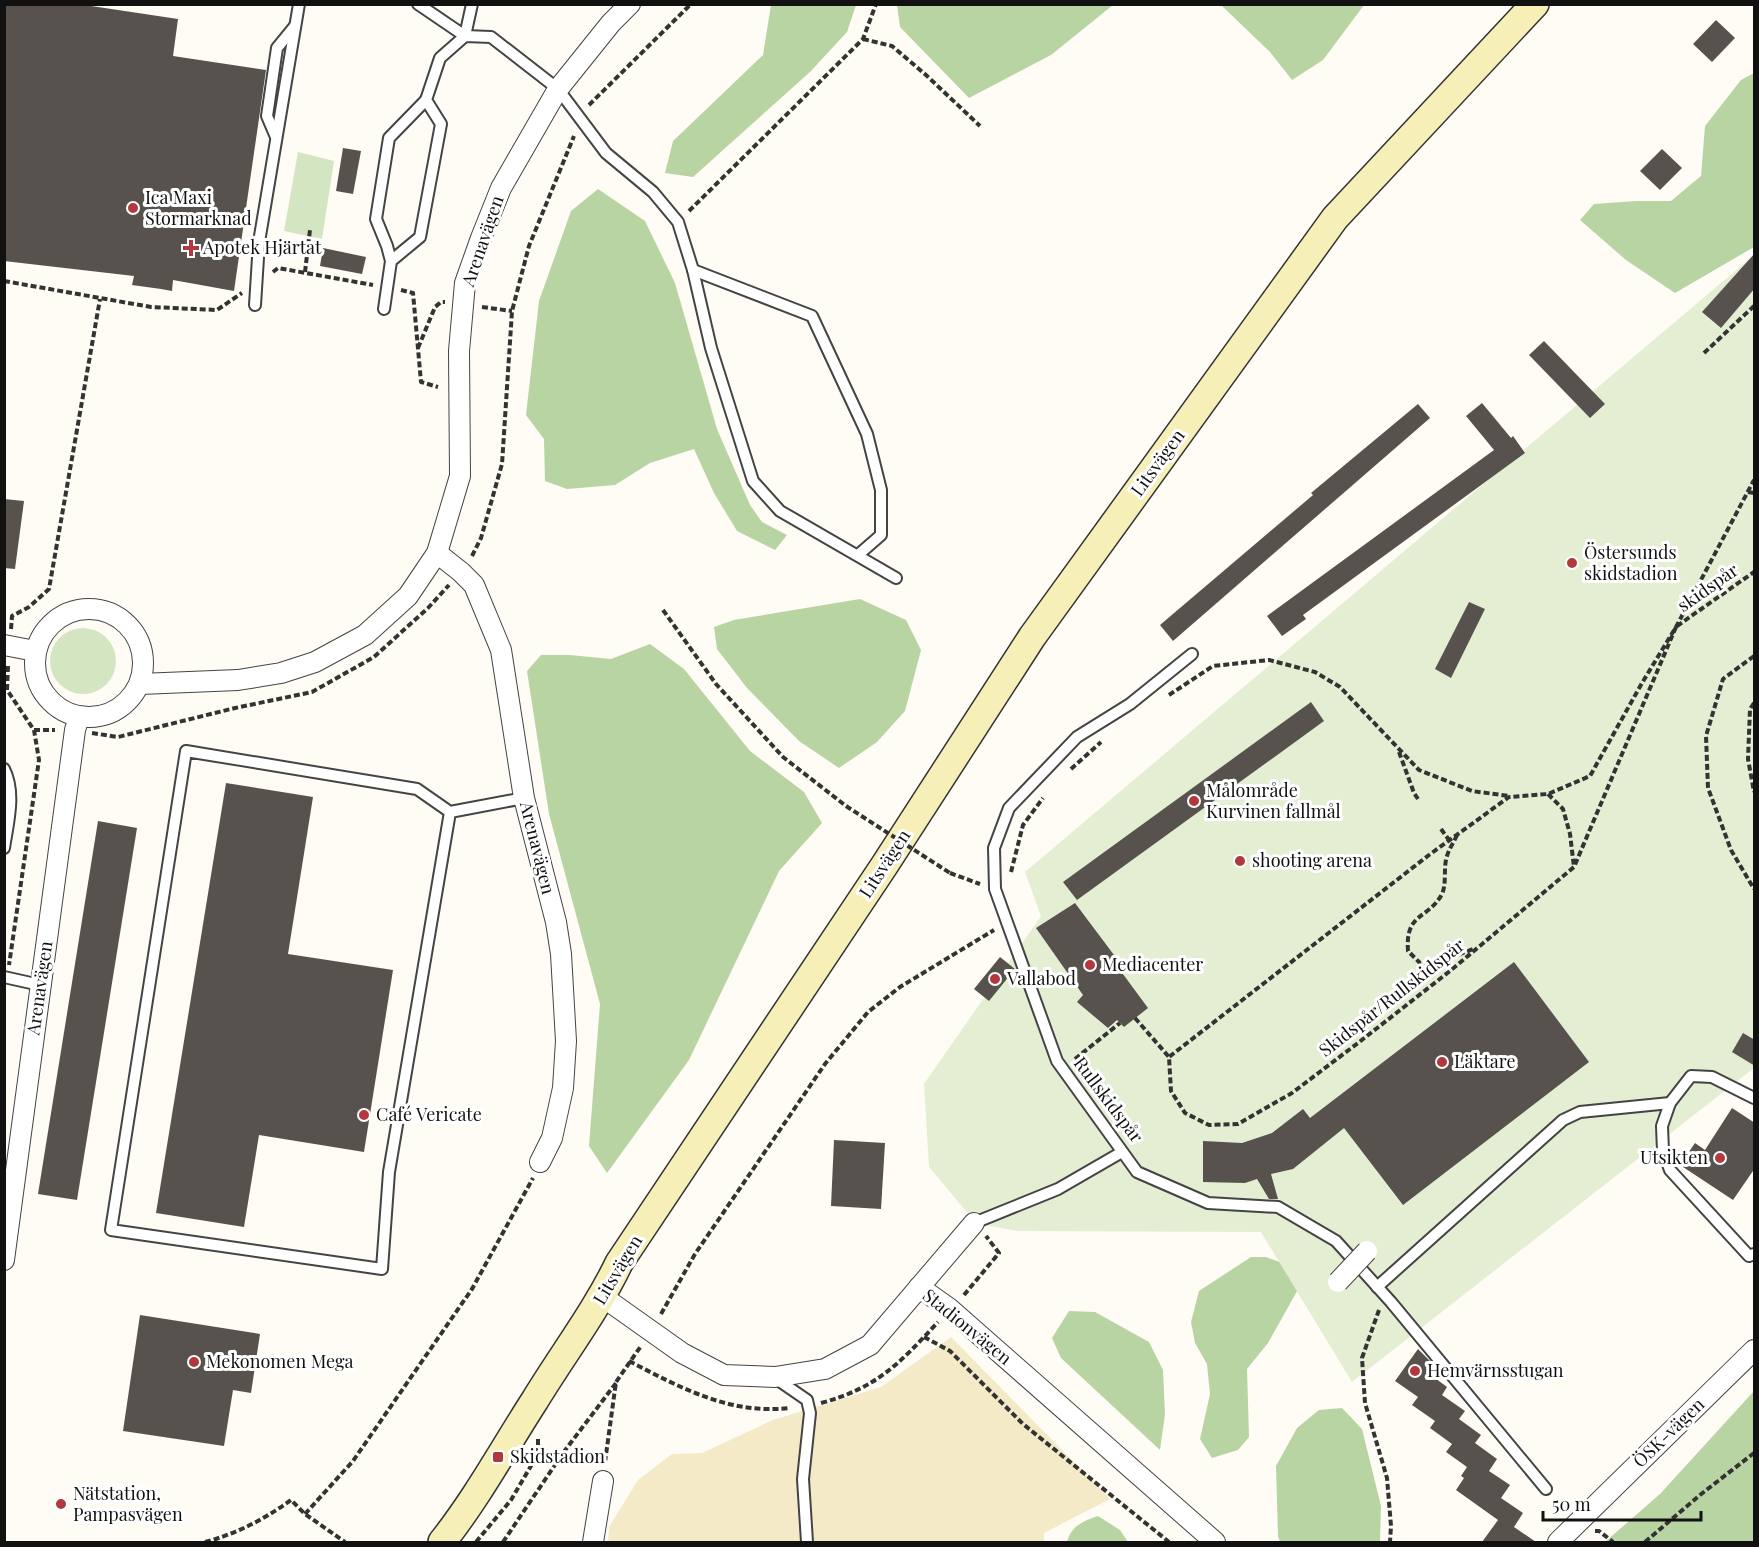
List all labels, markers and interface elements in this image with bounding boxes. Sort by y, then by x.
place label: Ica Maxi Stormarknad [145,185,252,230]
street label: Arenavägen [455,192,509,290]
marker: Ica Maxi Stormarknad [126,201,140,215]
place label: Apotek Hjärtat [202,235,322,259]
marker: Apotek Hjärtat [184,241,198,255]
street label: Litsvägen [1125,424,1190,501]
place label: Östersunds skidstadion [1584,540,1678,585]
marker: Östersunds skidstadion [1565,556,1579,570]
street label: skidspår [1672,558,1743,617]
place label: Målområde Kurvinen fallmål [1206,778,1341,823]
marker: Målområde Kurvinen fallmål [1187,794,1201,808]
street label: Arenavägen [515,798,561,897]
street label: Litsvägen [853,824,915,902]
place label: shooting arena [1252,848,1372,872]
marker: shooting arena [1233,854,1247,868]
street label: Skidspår/Rullskidspår [1314,933,1469,1062]
street label: Arenavägen [20,939,58,1037]
place label: Mediacenter [1102,952,1203,976]
marker: Mediacenter [1083,958,1097,972]
place label: Vallabod [1006,966,1076,990]
marker: Vallabod [988,972,1002,986]
place label: Läktare [1454,1049,1516,1073]
street label: Rullskidspår [1069,1052,1149,1147]
marker: Läktare [1435,1055,1449,1069]
place label: Café Vericate [376,1102,482,1126]
marker: Café Vericate [357,1108,371,1122]
place label: Utsikten [1640,1145,1708,1169]
marker: Utsikten [1713,1151,1727,1165]
street label: Litsvägen [587,1230,647,1309]
street label: Stadionvägen [918,1283,1017,1370]
place label: Mekonomen Mega [206,1349,353,1373]
marker: Mekonomen Mega [187,1355,201,1369]
place label: Hemvärnsstugan [1427,1358,1564,1382]
marker: Hemvärnsstugan [1408,1364,1422,1378]
street label: ÖSK-vägen [1627,1392,1709,1472]
place label: Skidstadion [510,1444,605,1468]
marker: Skidstadion [491,1450,505,1464]
place label: Nätstation, Pampasvägen [73,1481,183,1526]
scale bar [1543,1484,1700,1522]
text: 50 m [1552,1492,1591,1516]
marker: Nätstation, Pampasvägen [54,1497,68,1511]

